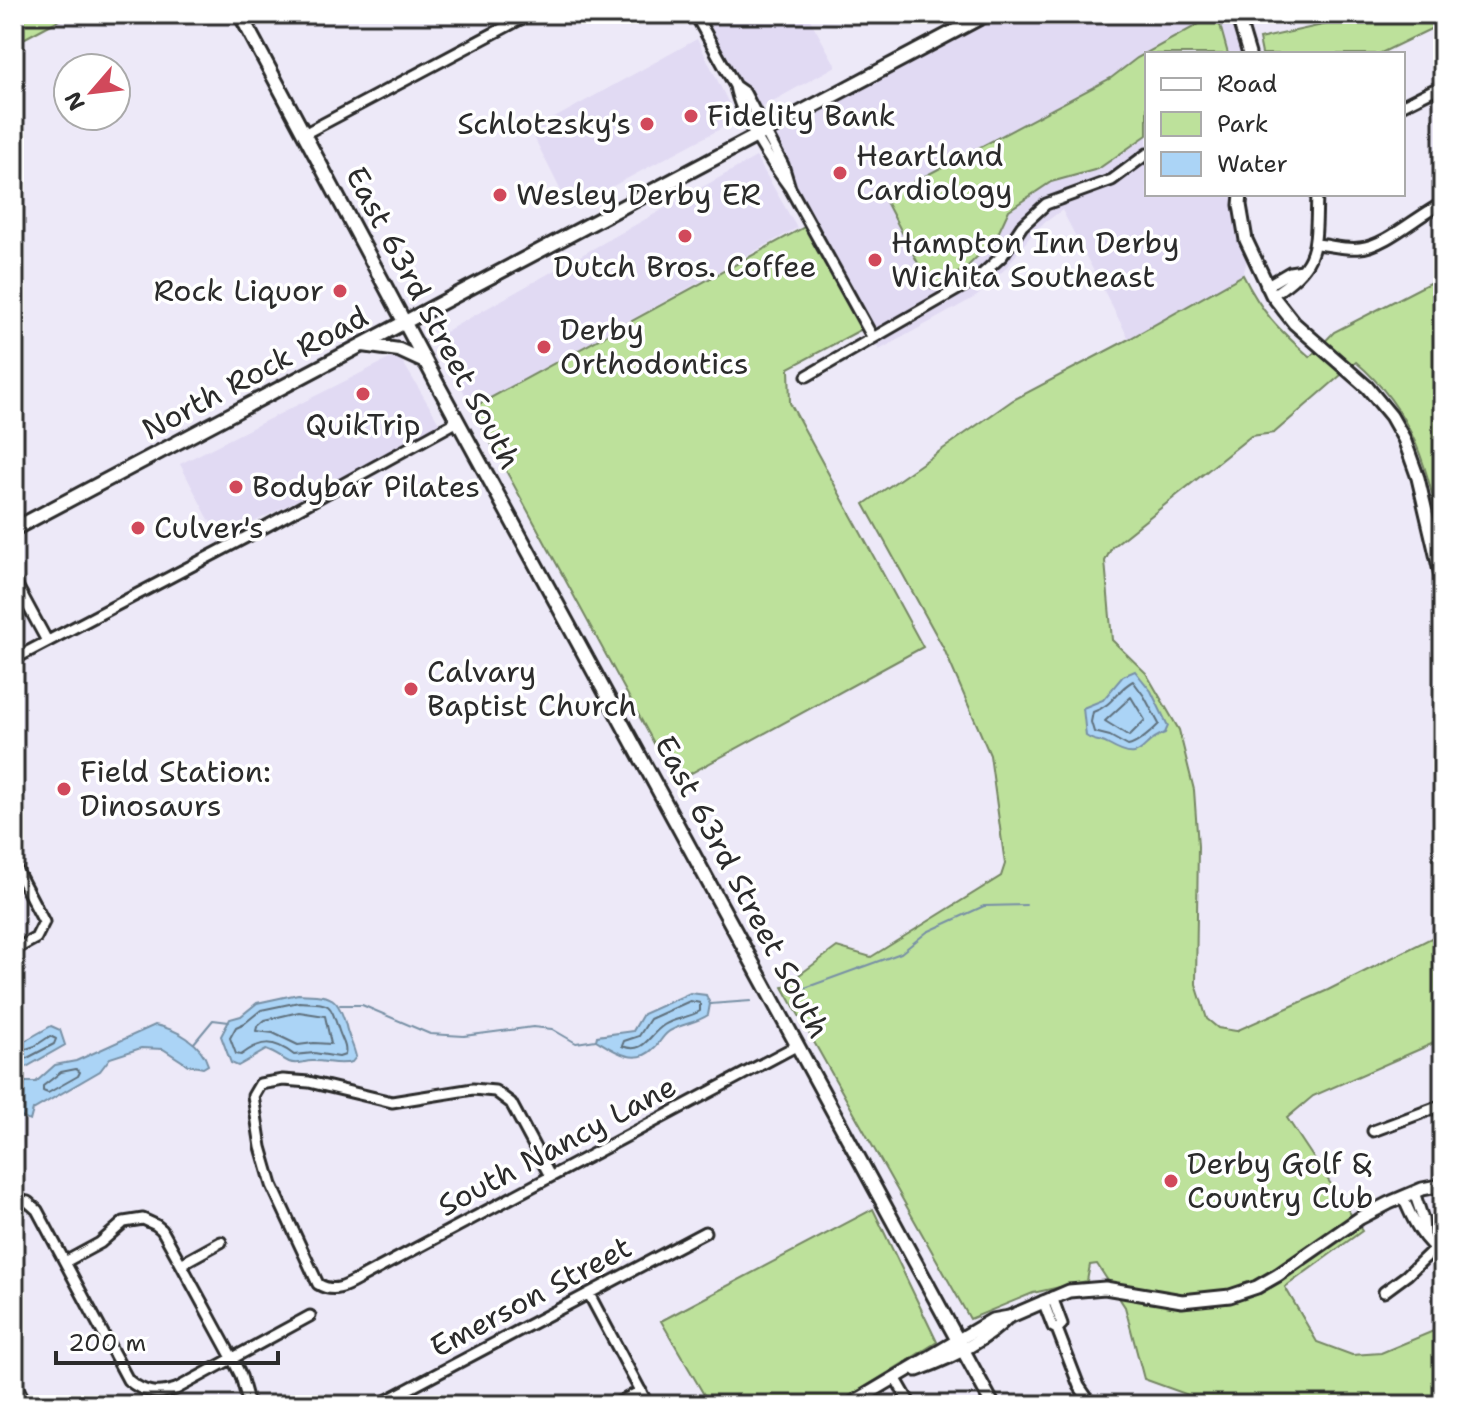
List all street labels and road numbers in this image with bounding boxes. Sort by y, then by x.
street label: East 63rd Street South [336,159,531,476]
street label: North Rock Road [135,296,375,449]
street label: East 63rd Street South [645,728,840,1045]
street label: South Nancy Lane [430,1065,683,1226]
street label: Emerson Street [423,1226,639,1367]

